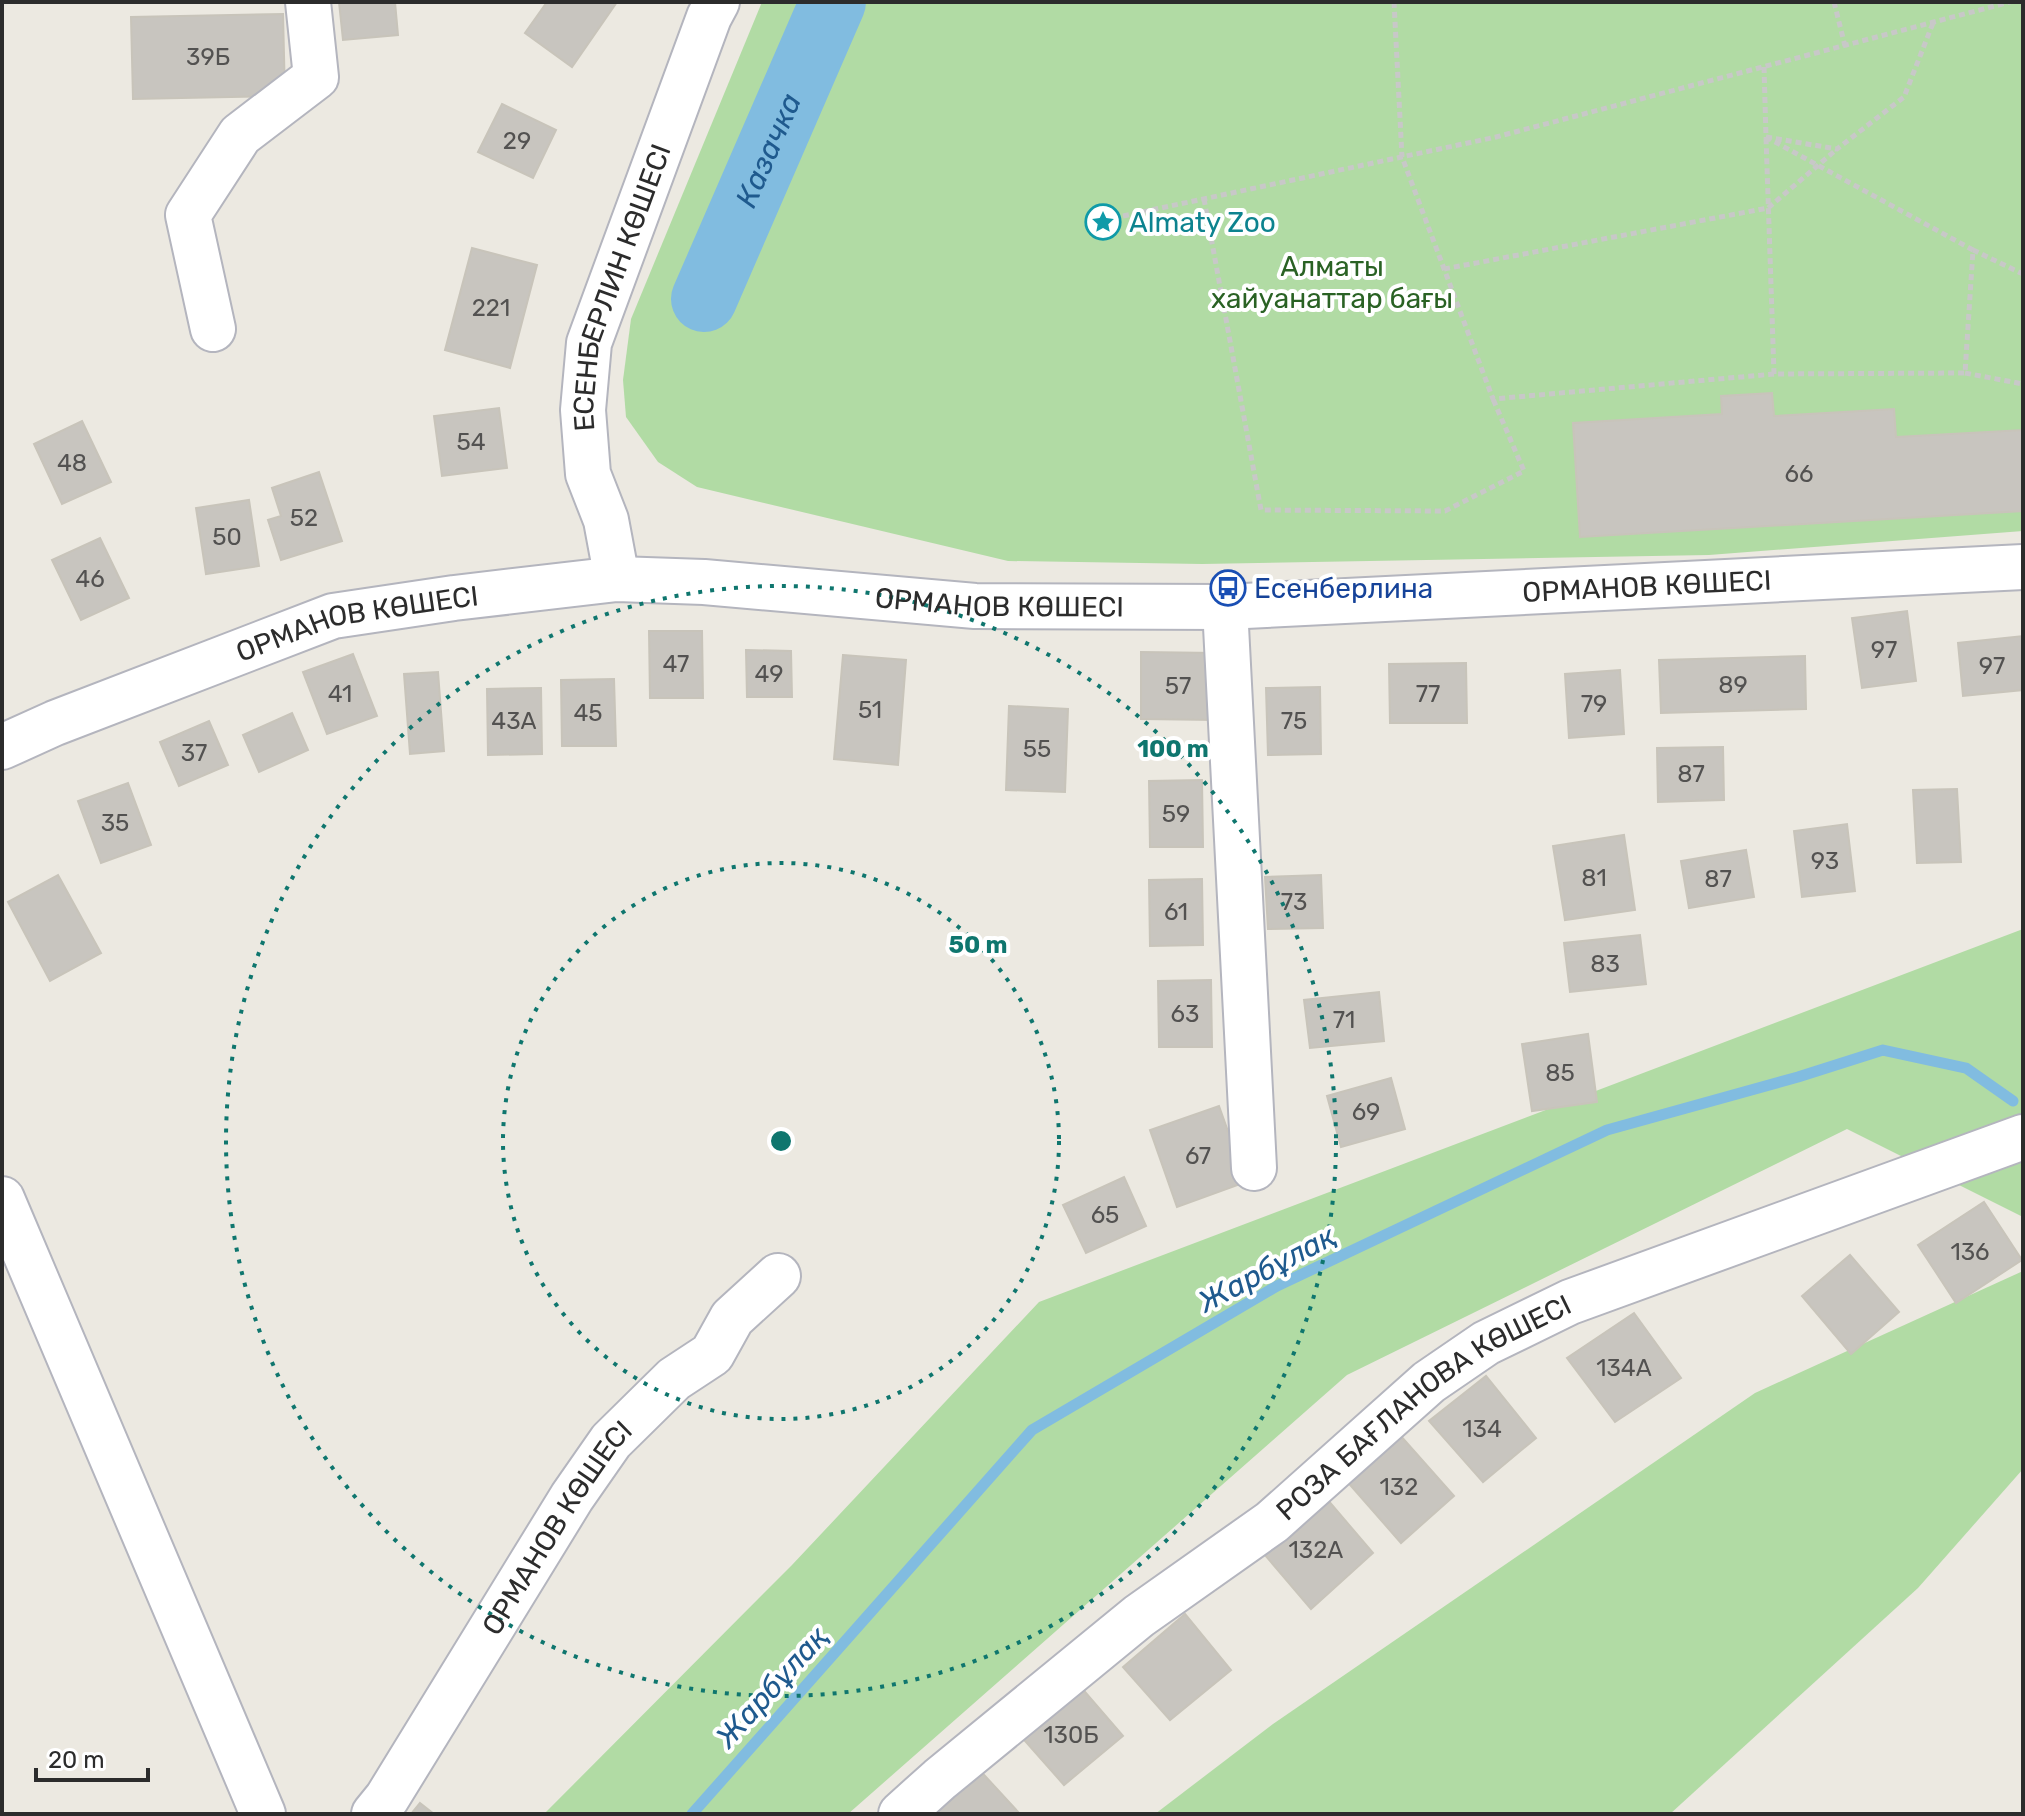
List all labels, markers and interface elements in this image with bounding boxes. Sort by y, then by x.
house number: 39Б [186,43,230,71]
water label: Казачка [728,88,809,213]
house number: 29 [503,127,531,155]
street label: ЕСЕНБЕРЛИН КӨШЕСІ [567,140,678,433]
place icon: Almaty Zoo [1084,203,1122,241]
place label: Almaty Zoo [1129,206,1276,239]
park label: Алматы хайуанаттар бағы [1211,250,1453,315]
house number: 221 [472,294,510,322]
house number: 54 [456,428,486,456]
house number: 48 [57,449,87,477]
house number: 66 [1785,460,1813,488]
house number: 52 [290,504,318,532]
house number: 50 [212,523,242,551]
street label: ОРМАНОВ КӨШЕСІ [1522,564,1772,609]
house number: 46 [75,565,105,593]
bus stop icon: Есенберлина [1209,569,1247,607]
place label: Есенберлина [1254,572,1433,605]
street label: ОРМАНОВ КӨШЕСІ [231,579,480,669]
street label: ОРМАНОВ КӨШЕСІ [874,581,1124,624]
house number: 97 [1871,636,1897,664]
house number: 47 [663,650,689,678]
house number: 97 [1979,652,2005,680]
house number: 49 [755,660,783,688]
house number: 89 [1718,671,1748,699]
house number: 57 [1165,672,1191,700]
house number: 41 [328,680,352,708]
house number: 77 [1416,680,1440,708]
house number: 79 [1581,690,1607,718]
house number: 51 [858,696,882,724]
house number: 45 [573,699,603,727]
house number: 43А [491,707,537,735]
house number: 75 [1281,707,1307,735]
house number: 55 [1023,735,1051,763]
text: 100 m [1137,735,1209,763]
house number: 37 [181,739,207,767]
house number: 87 [1677,760,1705,788]
house number: 59 [1162,800,1190,828]
house number: 35 [101,809,129,837]
house number: 93 [1811,847,1839,875]
house number: 81 [1581,864,1607,892]
house number: 87 [1704,865,1732,893]
house number: 73 [1281,888,1307,916]
house number: 61 [1164,898,1188,926]
text: 50 m [949,931,1007,959]
house number: 83 [1590,950,1620,978]
house number: 63 [1171,1000,1199,1028]
house number: 71 [1333,1006,1355,1034]
house number: 85 [1545,1059,1575,1087]
house number: 69 [1352,1098,1380,1126]
centre of rings [767,1127,795,1155]
house number: 67 [1185,1142,1211,1170]
house number: 65 [1091,1201,1119,1229]
water label: Жарбұлақ [1191,1217,1343,1321]
house number: 136 [1950,1238,1990,1266]
street label: РОЗА БАҒЛАНОВА КӨШЕСІ [1270,1288,1576,1527]
house number: 134А [1596,1354,1652,1382]
street label: ОРМАНОВ КӨШЕСІ [475,1414,639,1641]
house number: 134 [1462,1415,1502,1443]
house number: 132 [1380,1473,1418,1501]
house number: 132А [1289,1536,1343,1564]
water label: Жарбұлақ [708,1618,836,1756]
house number: 130Б [1043,1721,1099,1749]
scale bar [36,1732,148,1782]
text: 20 m [48,1746,105,1774]

